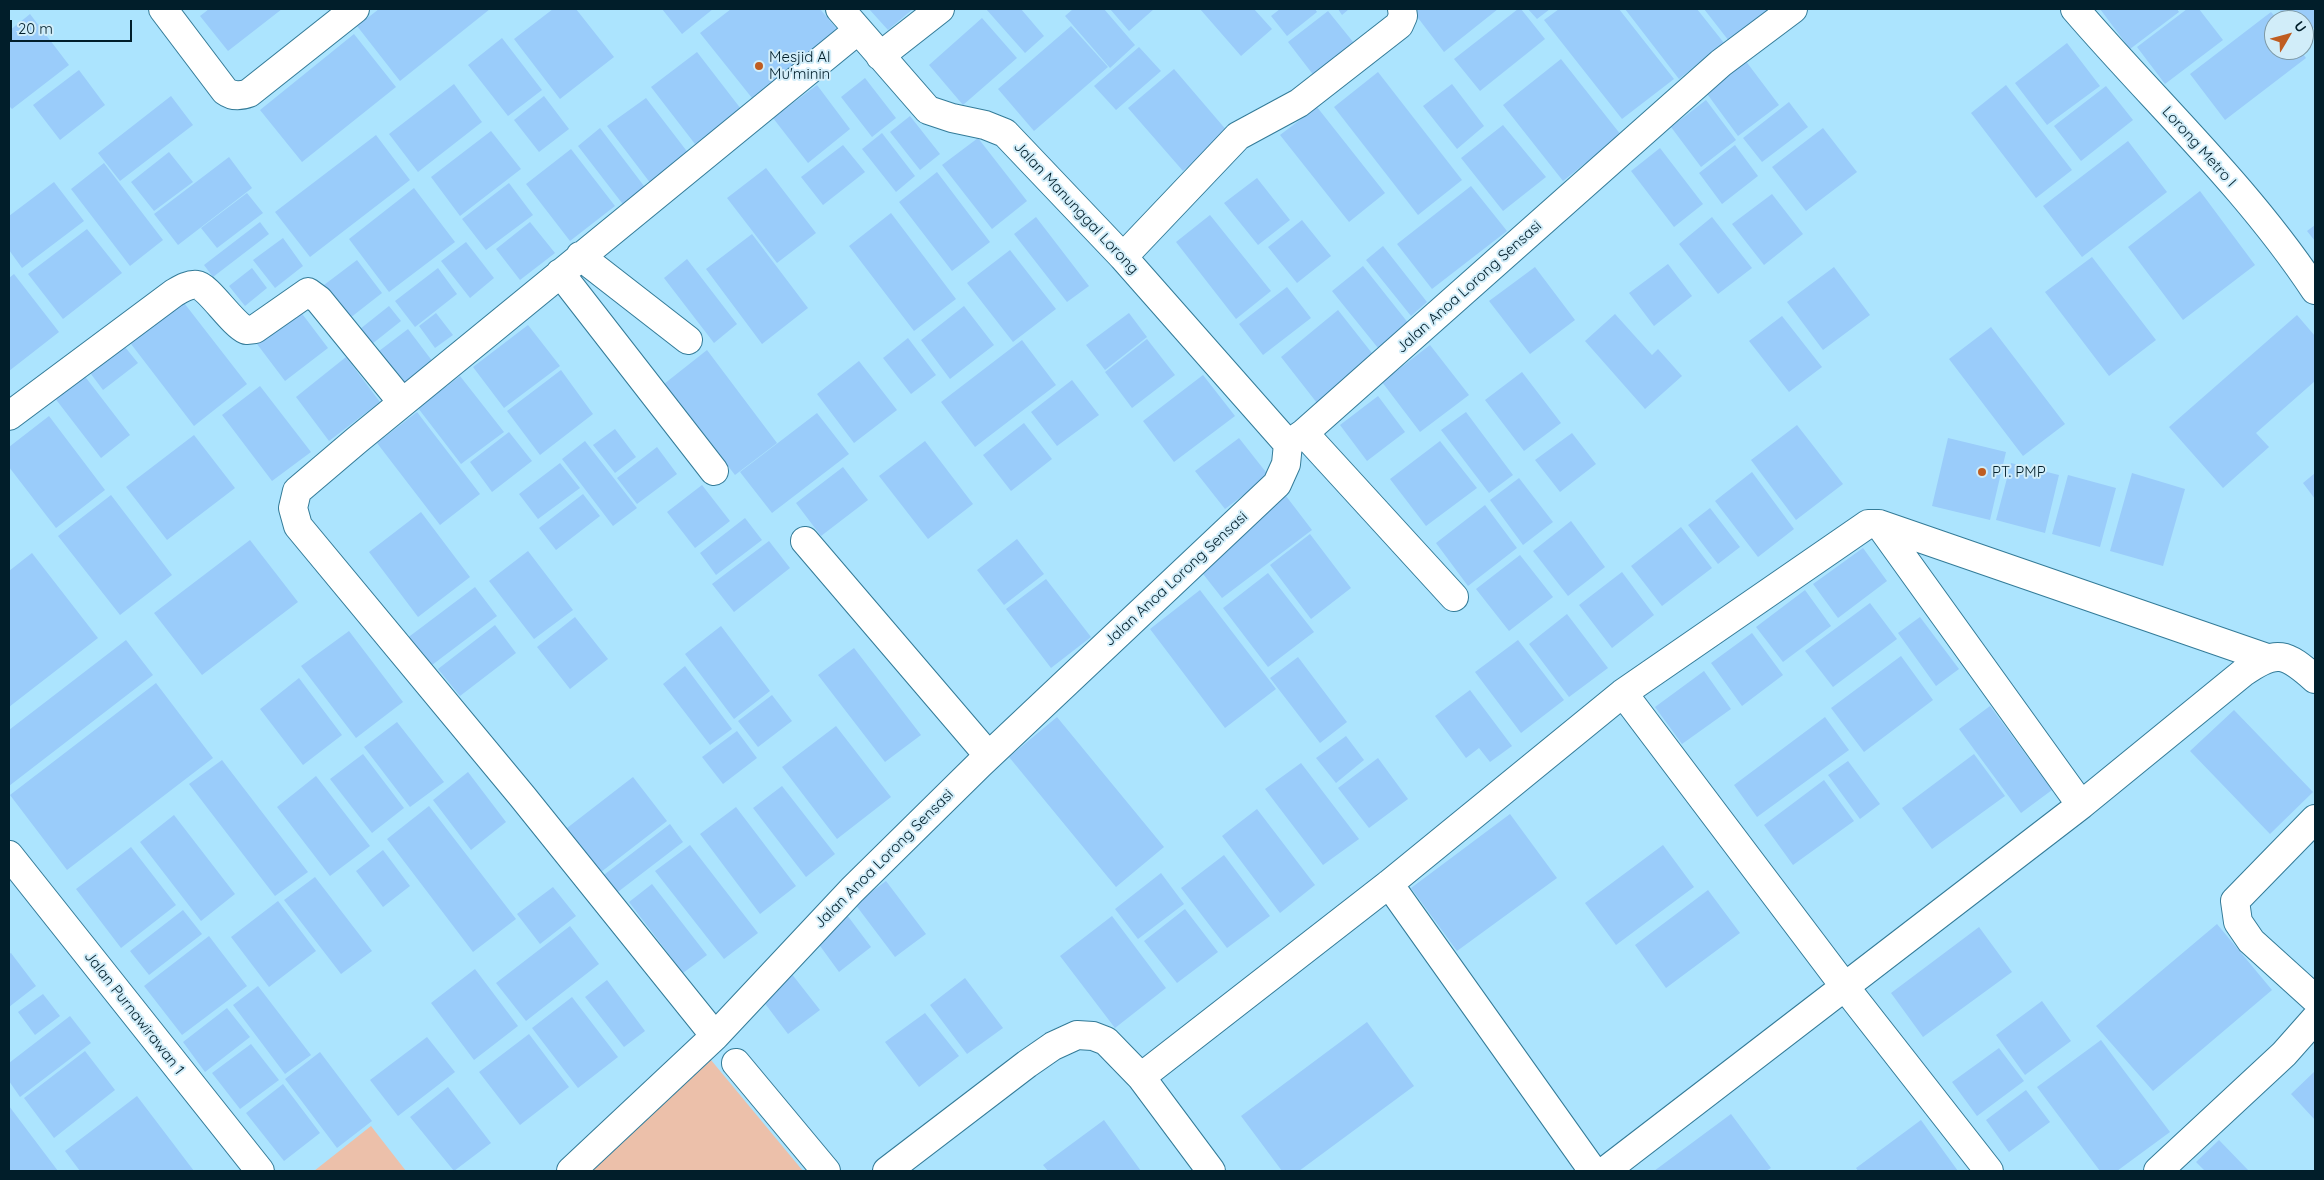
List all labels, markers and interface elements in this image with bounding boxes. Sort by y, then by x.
scale bar [12,10,135,42]
north arrow [2264,10,2314,60]
text: U [2290,17,2310,36]
text: 20 m [18,19,53,38]
place label: Mesjid Al Mu'minin [769,48,831,83]
marker: Mesjid Al Mu'minin [753,60,765,72]
street label: Lorong Metro I [2158,103,2240,191]
street label: Jalan Manunggal Lorong [1010,138,1142,278]
street label: Jalan Anoa Lorong Sensasi [1393,217,1545,357]
place label: PT. PMP [1992,463,2046,481]
marker: PT. PMP [1976,466,1988,478]
street label: Jalan Anoa Lorong Sensasi [1101,508,1251,650]
street label: Jalan Anoa Lorong Sensasi [811,786,957,932]
street label: Jalan Purnawirawan 1 [80,948,188,1078]

